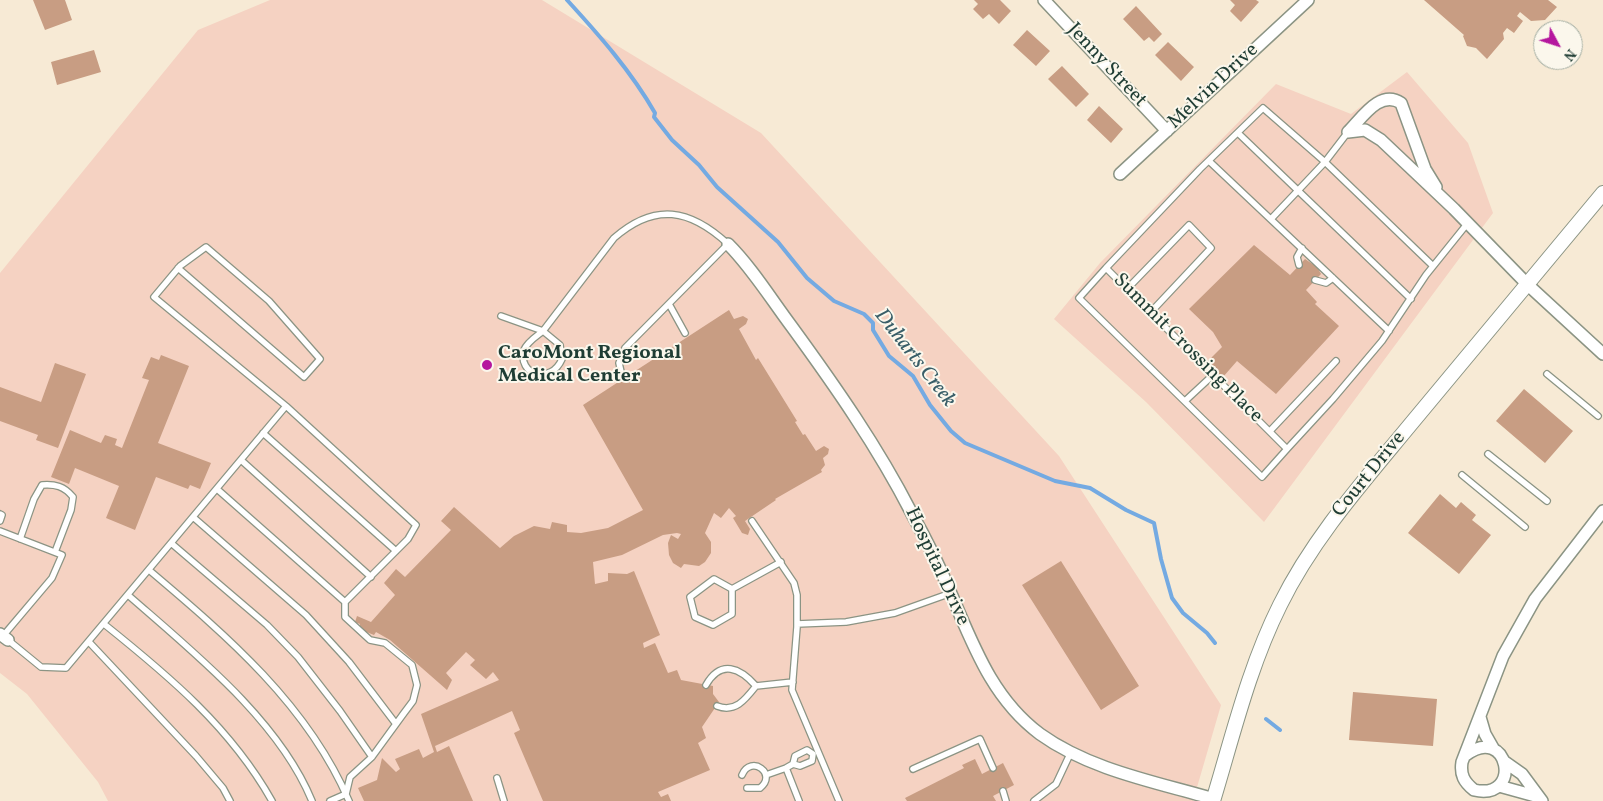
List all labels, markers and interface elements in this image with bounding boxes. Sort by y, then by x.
street label: Jenny Street [1061,19,1151,113]
north arrow [1533,20,1583,70]
street label: Melvin Drive [1164,39,1264,135]
text: N [1559,44,1580,64]
street label: Summit Crossing Place [1107,269,1267,429]
water label: Duharts Creek [868,305,960,413]
place label: CaroMont Regional Medical Center [498,342,681,389]
marker: CaroMont Regional Medical Center [480,358,494,372]
street label: Court Drive [1328,427,1412,523]
street label: Hospital Drive [898,504,974,630]

